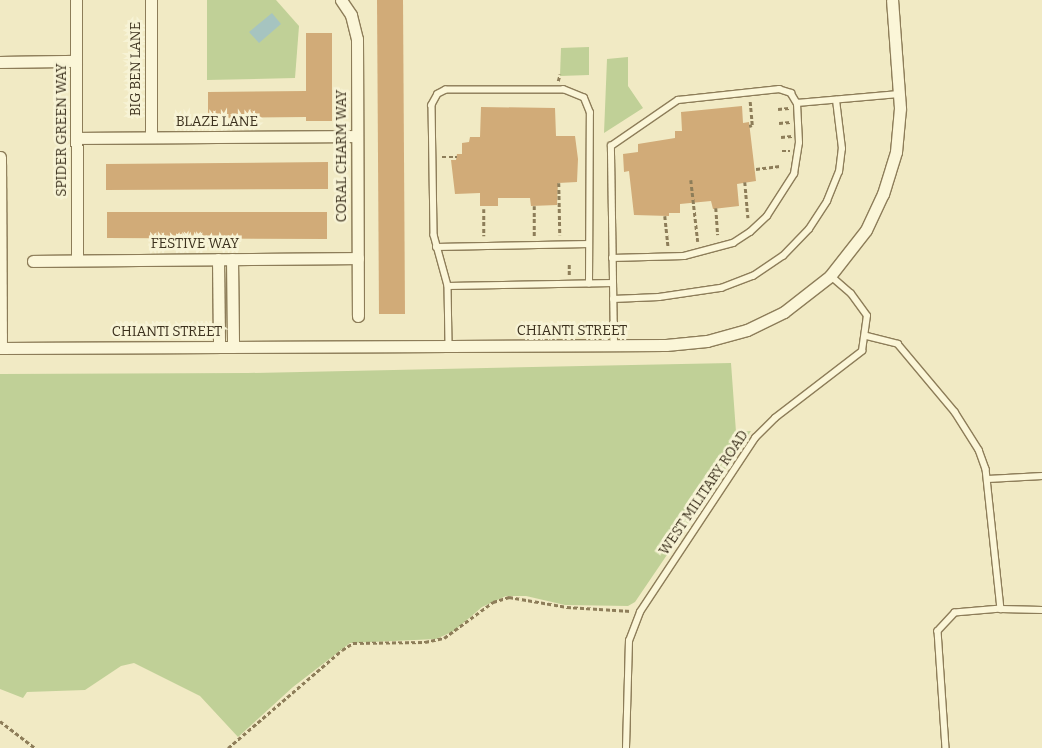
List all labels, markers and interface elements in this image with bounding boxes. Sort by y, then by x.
street label: BIG BEN LANE [128,22,144,116]
street label: SPIDER GREEN WAY [54,63,70,197]
street label: CORAL CHARM WAY [334,90,350,222]
street label: BLAZE LANE [176,114,258,130]
street label: FESTIVE WAY [151,236,239,252]
street label: CHIANTI STREET [517,323,627,339]
street label: CHIANTI STREET [112,324,222,340]
street label: WEST MILITARY ROAD [656,427,752,559]

